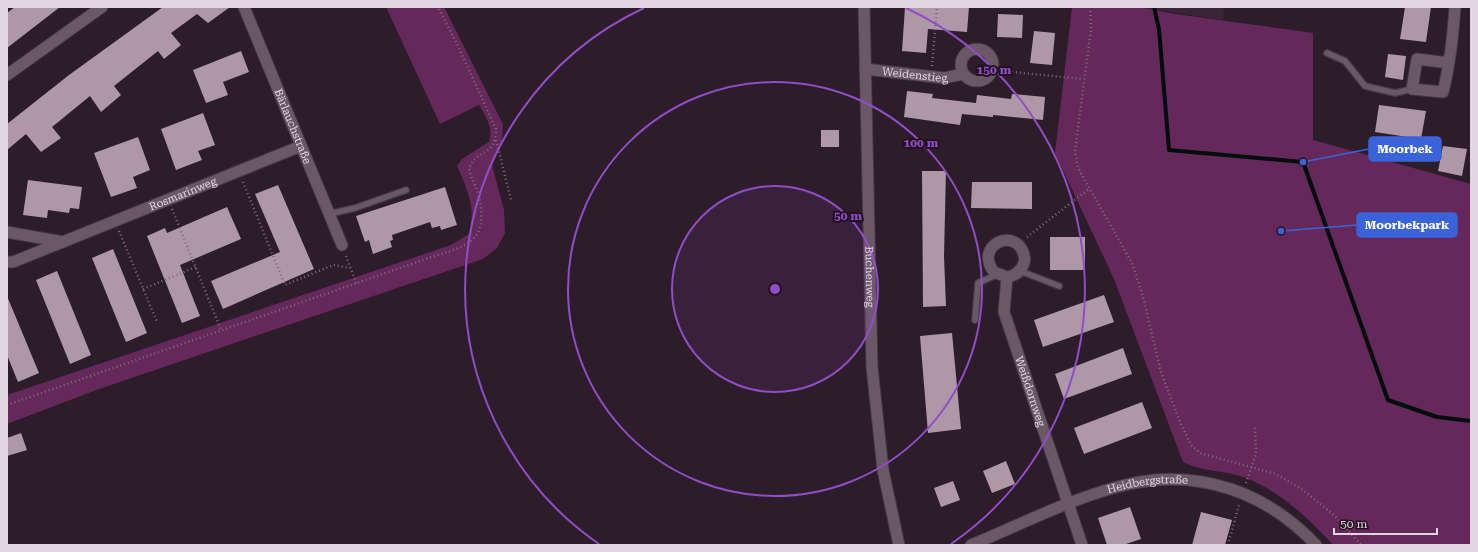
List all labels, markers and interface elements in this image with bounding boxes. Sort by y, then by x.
text: 150 m [977,63,1012,77]
street label: Weidenstieg [881,64,949,85]
street label: Bärlauchstraße [272,87,314,166]
text: 100 m [904,136,939,150]
callout: Moorbek [1369,137,1441,161]
text: Moorbek [1377,142,1434,156]
street label: Rosmarinweg [147,174,219,213]
text: 50 m [834,209,862,223]
callout: Moorbekpark [1357,213,1457,237]
text: Moorbekpark [1365,218,1450,232]
street label: Buchenweg [863,246,877,309]
centre of rings [768,282,782,296]
street label: Weißdornweg [1013,354,1049,429]
street label: Heidbergstraße [1105,473,1189,496]
scale bar [1334,510,1437,536]
text: 50 m [1340,517,1367,531]

